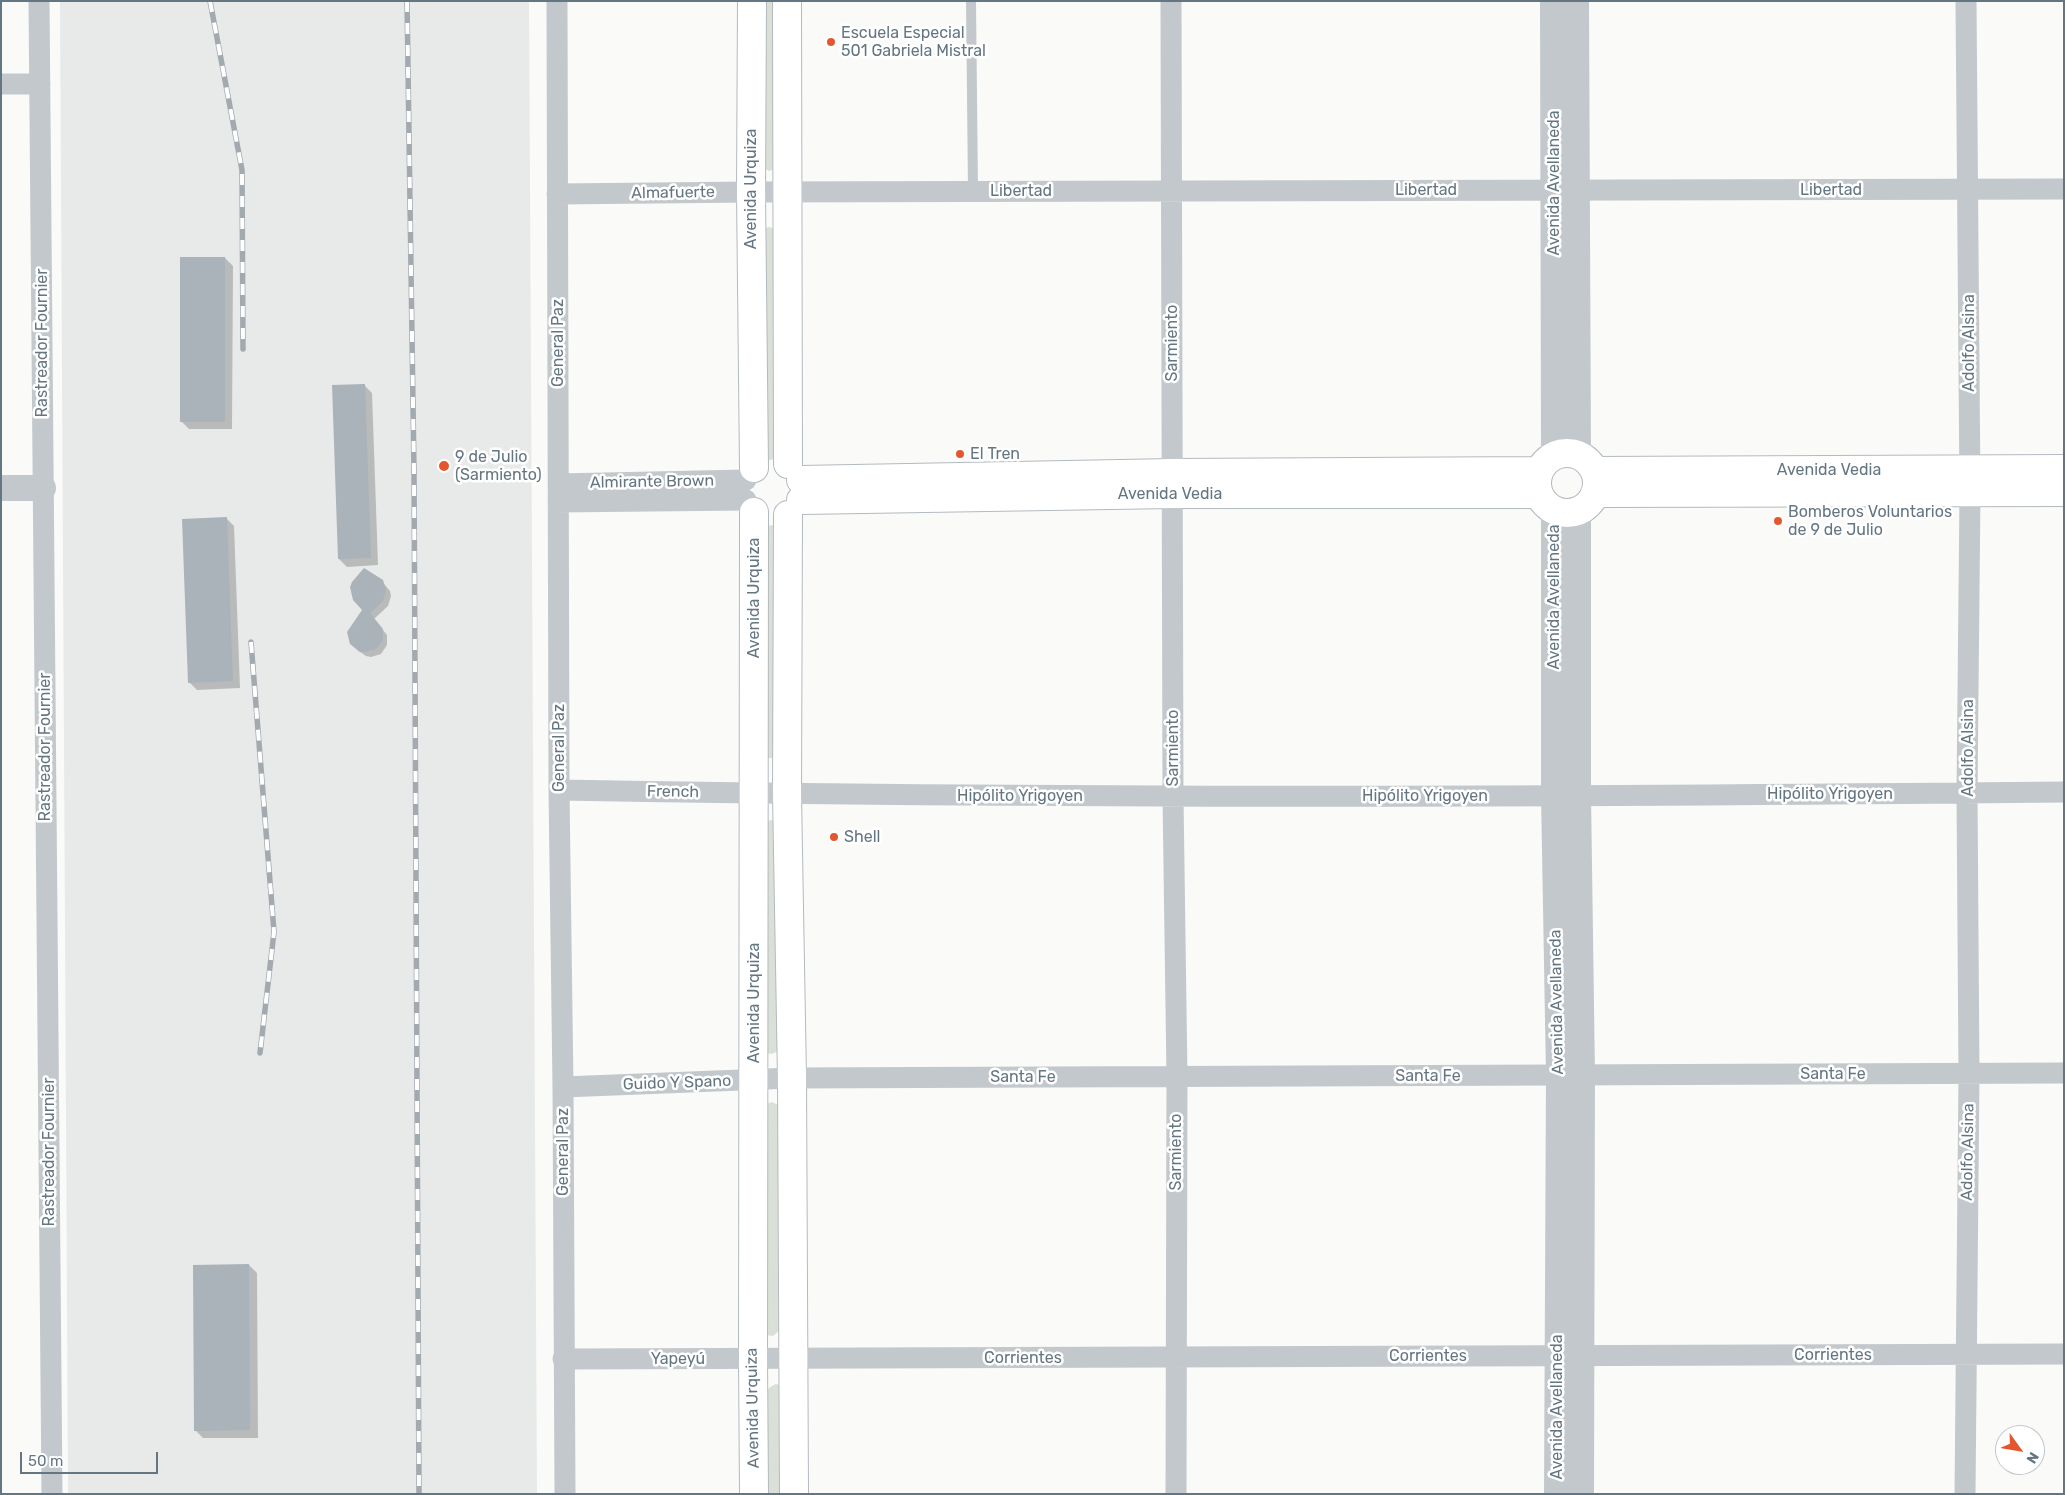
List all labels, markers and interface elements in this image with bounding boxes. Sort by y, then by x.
place label: Escuela Especial 501 Gabriela Mistral [841,23,986,61]
marker: Escuela Especial 501 Gabriela Mistral [825,36,837,48]
street label: Avenida Avellaneda [1544,111,1564,255]
street label: Avenida Urquiza [741,129,761,249]
street label: Libertad [1395,180,1457,200]
street label: Libertad [1800,180,1862,200]
street label: Libertad [990,181,1052,201]
street label: Almafuerte [631,183,715,203]
street label: Rastreador Fournier [32,269,52,417]
street label: Adolfo Alsina [1959,294,1979,392]
street label: General Paz [548,299,568,387]
street label: Sarmiento [1162,305,1182,381]
place label: El Tren [970,444,1020,464]
place label: 9 de Julio (Sarmiento) [455,447,542,485]
marker: El Tren [954,448,966,460]
marker: 9 de Julio (Sarmiento) [437,459,451,473]
street label: Avenida Vedia [1777,460,1881,480]
street label: Almirante Brown [590,471,714,493]
street label: Avenida Vedia [1118,484,1222,504]
place label: Bomberos Voluntarios de 9 de Julio [1788,502,1952,540]
marker: Bomberos Voluntarios de 9 de Julio [1772,515,1784,527]
street label: Avenida Avellaneda [1544,525,1564,669]
street label: Avenida Urquiza [744,538,764,658]
street label: Rastreador Fournier [35,673,55,821]
street label: Adolfo Alsina [1958,699,1978,797]
street label: General Paz [549,704,569,792]
street label: Sarmiento [1163,710,1183,786]
street label: French [647,782,699,802]
street label: Hipólito Yrigoyen [1767,784,1893,804]
street label: Hipólito Yrigoyen [957,786,1083,806]
street label: Hipólito Yrigoyen [1362,786,1488,806]
place label: Shell [844,827,880,847]
marker: Shell [828,831,840,843]
street label: Avenida Avellaneda [1546,929,1568,1075]
street label: Avenida Urquiza [744,943,764,1063]
street label: Santa Fe [1800,1064,1866,1084]
street label: Santa Fe [1395,1066,1461,1086]
street label: Santa Fe [990,1067,1056,1087]
street label: Guido Y Spano [622,1072,732,1094]
street label: Rastreador Fournier [39,1078,59,1226]
street label: Adolfo Alsina [1958,1103,1978,1201]
street label: General Paz [553,1108,573,1196]
street label: Sarmiento [1166,1114,1186,1190]
street label: Avenida Avellaneda [1547,1335,1567,1479]
street label: Corrientes [1794,1345,1872,1365]
street label: Corrientes [1389,1346,1467,1366]
street label: Avenida Urquiza [742,1347,764,1469]
street label: Corrientes [984,1348,1062,1368]
street label: Yapeyú [651,1349,705,1369]
north arrow [1995,1425,2045,1475]
scale bar [22,1442,160,1474]
text: N [2022,1449,2042,1466]
text: 50 m [28,1452,63,1470]

